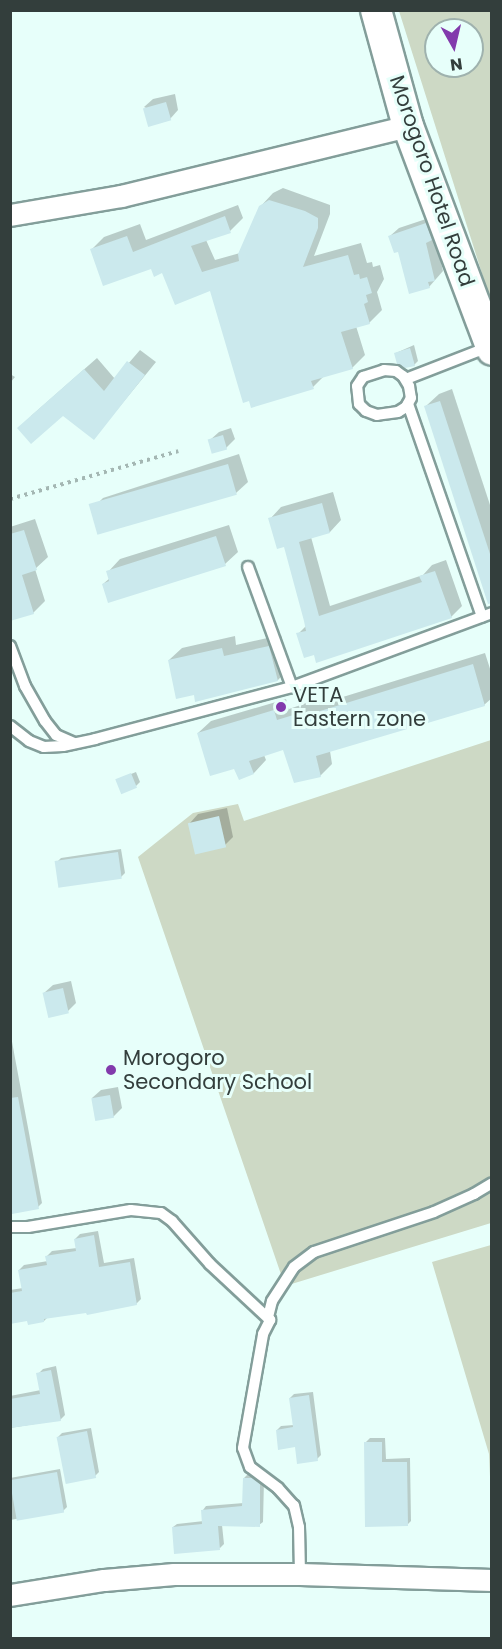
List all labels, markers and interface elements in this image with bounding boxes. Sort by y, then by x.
north arrow [424,18,484,78]
text: N [449,52,464,77]
street label: Morogoro Hotel Road [384,72,480,290]
place label: VETA Eastern zone [293,682,426,732]
marker: VETA Eastern zone [274,700,288,714]
place label: Morogoro Secondary School [123,1045,312,1095]
marker: Morogoro Secondary School [104,1063,118,1077]

